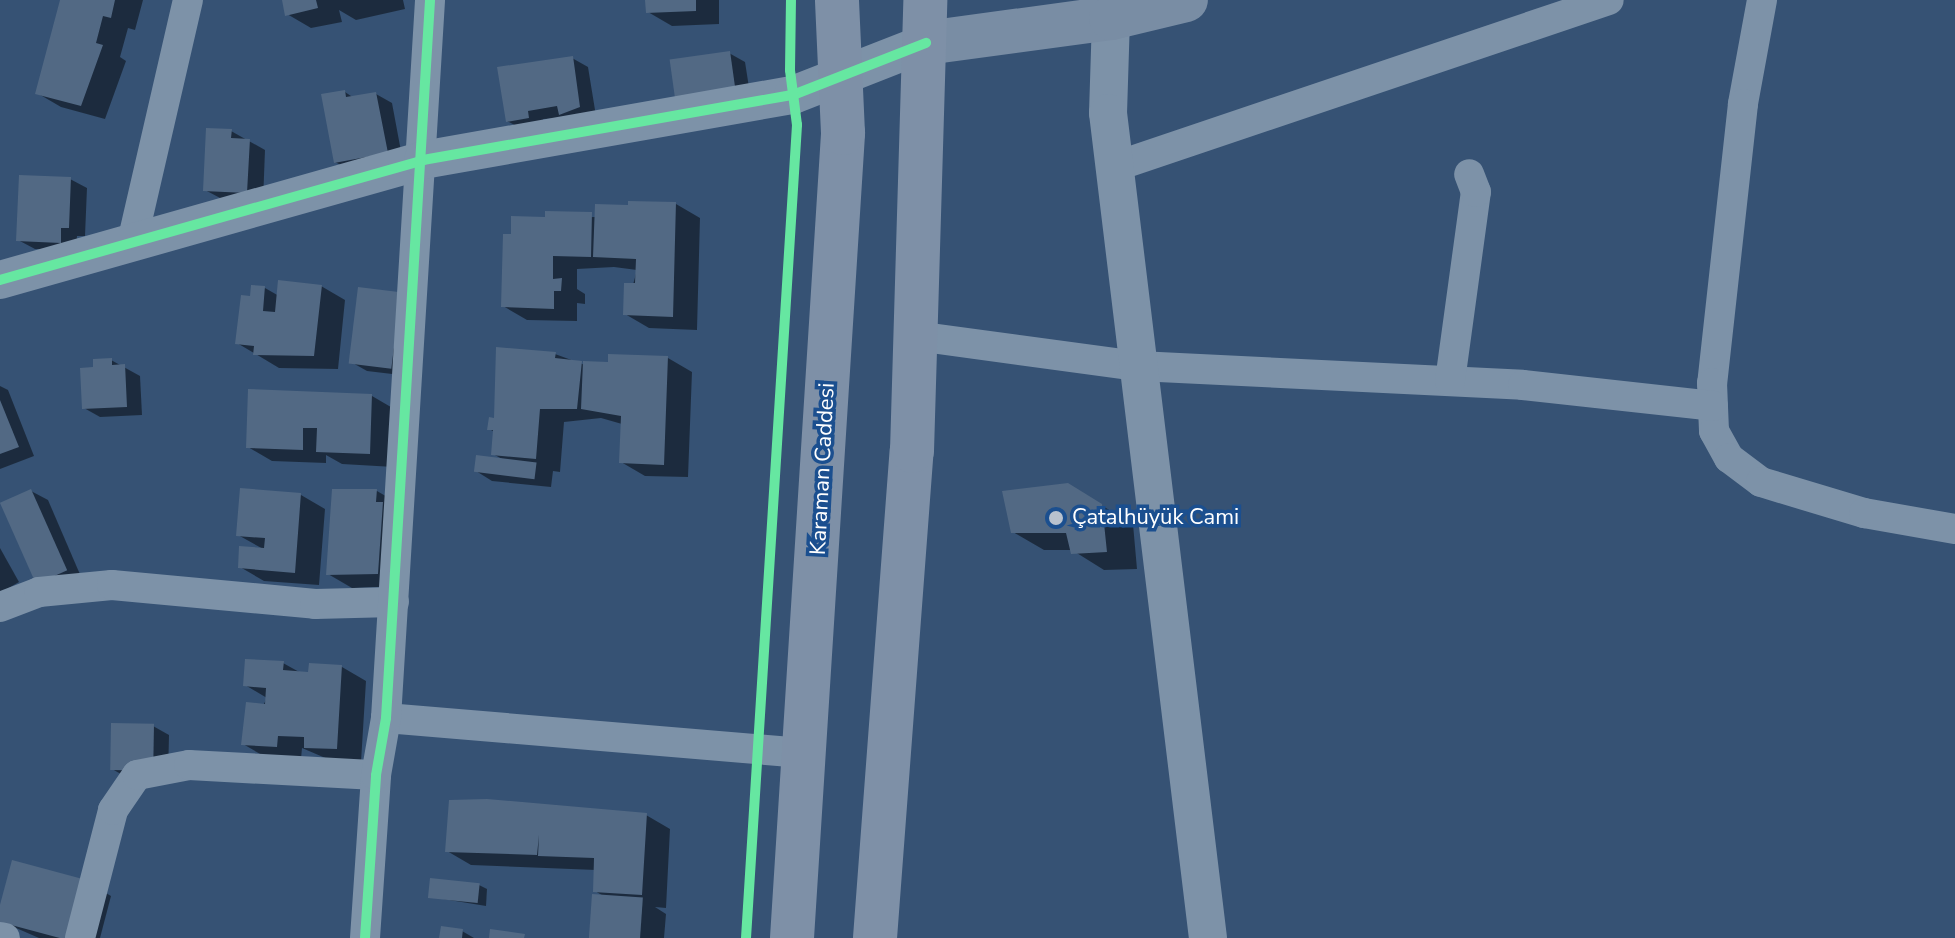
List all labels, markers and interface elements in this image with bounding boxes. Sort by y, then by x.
street label: Karaman Caddesi [805,382,841,556]
place label: Çatalhüyük Cami [1072,505,1239,531]
marker: Çatalhüyük Cami [1047,509,1065,527]

